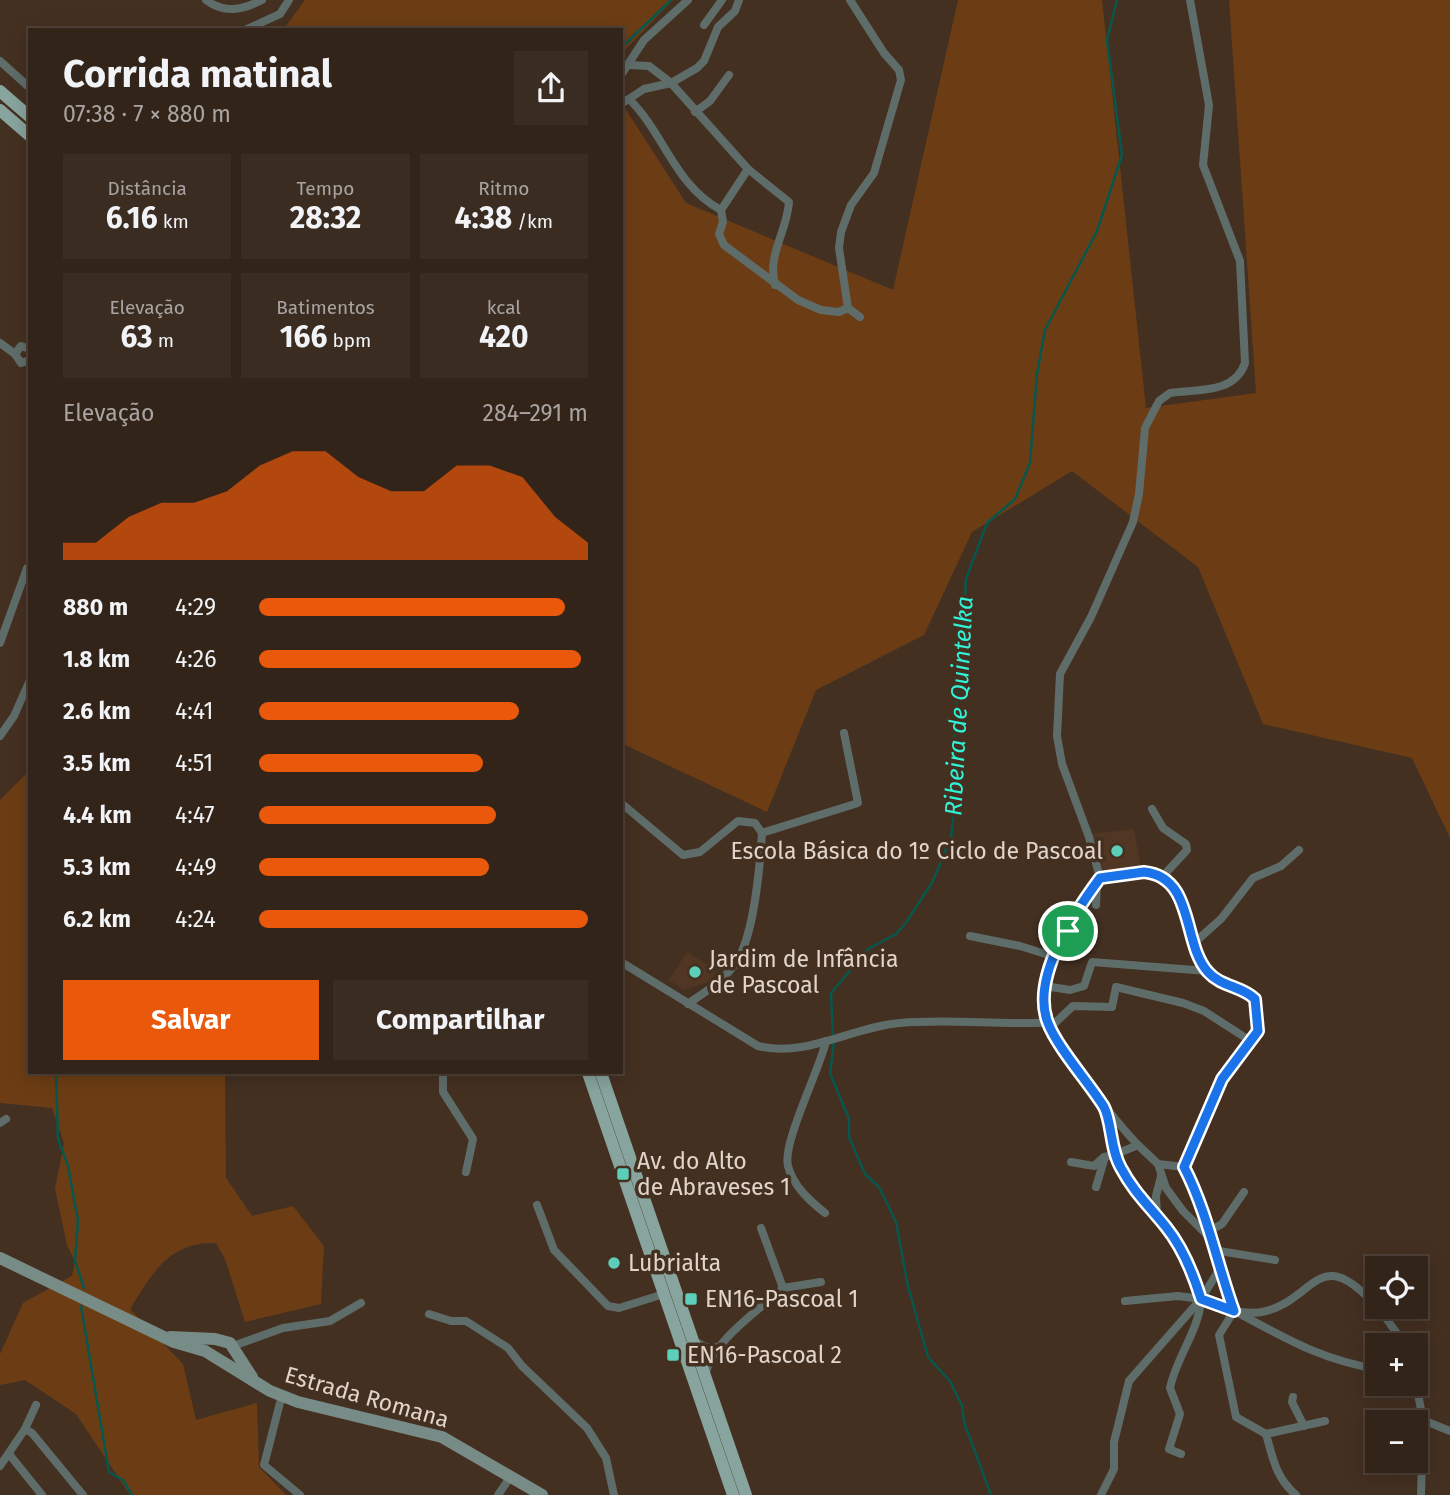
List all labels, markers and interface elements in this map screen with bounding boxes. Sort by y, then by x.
text: Corrida matinal [63,51,332,97]
button: share [514,51,588,125]
text: 07:38 · 7 × 880 m [63,100,231,128]
text: Distância [107,177,187,200]
text: Tempo [297,177,354,200]
text: Ritmo [478,177,529,200]
text: 6.16 [106,200,158,236]
text: 28:32 [290,200,361,236]
text: 4:38 [455,200,512,236]
text: km [158,210,189,233]
text: /km [512,210,553,233]
text: Elevação [109,296,185,319]
text: Batimentos [276,296,375,319]
text: kcal [487,296,521,319]
text: 63 [120,319,153,355]
text: 166 [280,319,327,355]
text: 420 [479,319,529,355]
text: m [153,329,174,352]
text: bpm [327,329,371,352]
text: Elevação [63,399,154,427]
text: 284–291 m [483,399,588,427]
text: 880 m [63,593,128,621]
text: 4:29 [175,593,216,621]
water label: Ribeira de Quintelka [939,595,979,817]
text: 1.8 km [63,645,130,673]
text: 4:26 [175,645,216,673]
text: 2.6 km [63,697,131,725]
text: 4:41 [175,697,214,725]
text: 3.5 km [63,749,131,777]
text: 4:51 [175,749,213,777]
text: 4.4 km [63,801,132,829]
text: 4:47 [175,801,215,829]
place label: Escola Básica do 1º Ciclo de Pascoal [730,837,1103,865]
marker: Escola Básica do 1º Ciclo de Pascoal [1109,843,1125,859]
text: 5.3 km [63,853,131,881]
text: 4:49 [175,853,217,881]
pin [1038,901,1098,961]
text: 6.2 km [63,905,131,933]
text: 4:24 [175,905,216,933]
icon: arrive [1049,912,1087,950]
place label: Jardim de Infância de Pascoal [709,945,899,999]
marker: Jardim de Infância de Pascoal [687,964,703,980]
button: Salvar [63,980,319,1060]
button: Compartilhar [333,980,588,1060]
place label: Av. do Alto de Abraveses 1 [637,1147,790,1201]
marker: Av. do Alto de Abraveses 1 [615,1166,631,1182]
place label: Lubrialta [628,1249,721,1277]
marker: Lubrialta [606,1255,622,1271]
map controls [1365,1256,1428,1473]
button: locate [1365,1256,1428,1319]
place label: EN16-Pascoal 1 [705,1285,858,1313]
marker: EN16-Pascoal 1 [683,1291,699,1307]
button: + [1365,1333,1428,1396]
place label: EN16-Pascoal 2 [687,1341,842,1369]
marker: EN16-Pascoal 2 [665,1347,681,1363]
street label: Estrada Romana [282,1360,452,1434]
button: − [1365,1410,1428,1473]

